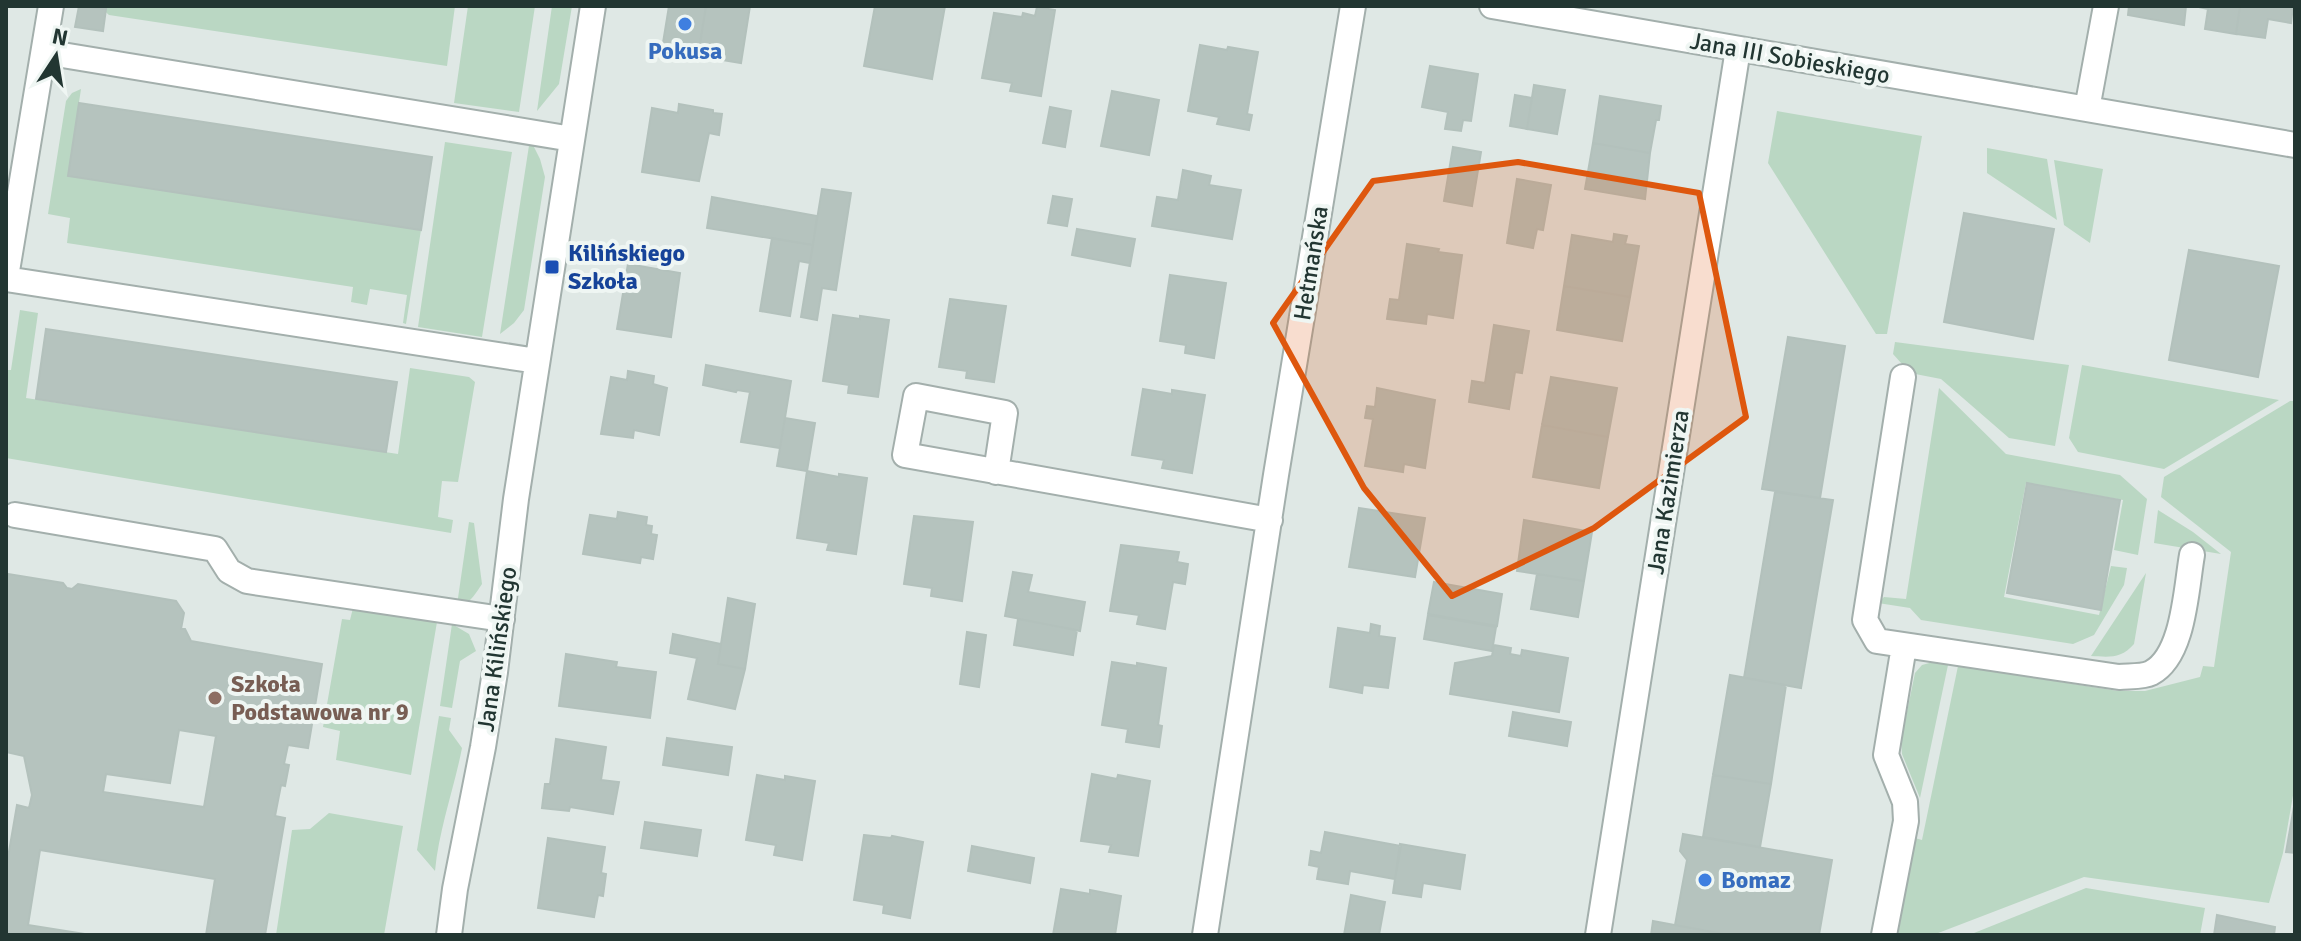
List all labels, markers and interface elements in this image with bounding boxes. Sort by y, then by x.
marker: Pokusa [676,15,694,33]
north arrow [16,16,96,96]
text: N [50,22,70,52]
street label: Jana III Sobieskiego [1688,26,1892,90]
place label: Pokusa [648,36,722,66]
street label: Hetmańska [1287,204,1335,322]
place label: Kilińskiego Szkoła [568,238,685,296]
marker: Kilińskiego Szkoła [543,258,561,276]
street label: Jana Kazimierza [1640,408,1696,576]
street label: Jana Kilińskiego [471,565,523,733]
place label: Szkoła Podstawowa nr 9 [231,669,409,727]
marker: Szkoła Podstawowa nr 9 [206,689,224,707]
place label: Bomaz [1721,865,1791,895]
marker: Bomaz [1696,871,1714,889]

